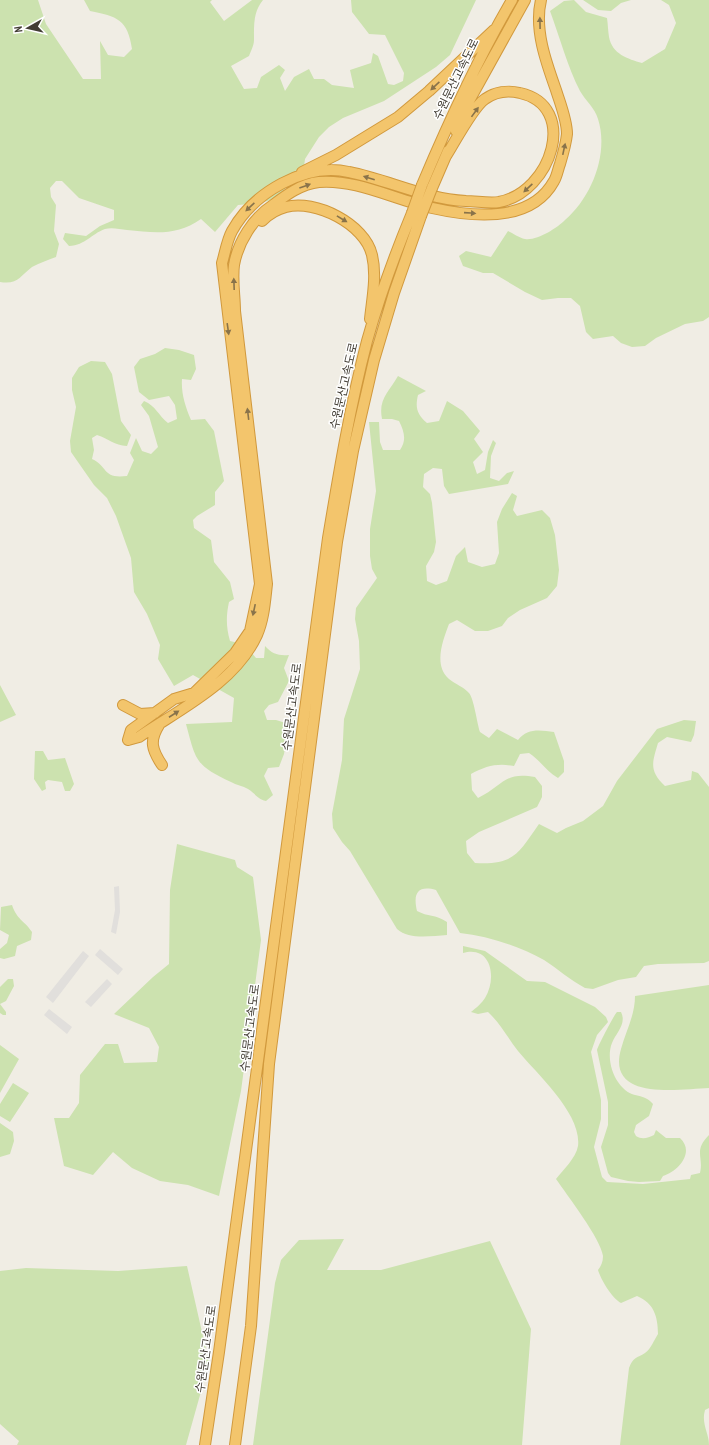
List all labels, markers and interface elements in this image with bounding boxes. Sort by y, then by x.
north arrow [8,8,48,48]
one-way arrow [537,16,543,29]
text: N [11,25,25,33]
street label: 수원문산고속도로 [429,36,482,122]
one-way arrow [430,81,440,90]
one-way arrow [471,107,479,117]
one-way arrow [562,143,568,155]
one-way arrow [363,175,375,181]
one-way arrow [299,183,311,189]
one-way arrow [523,183,533,193]
one-way arrow [245,202,255,212]
one-way arrow [464,210,476,217]
one-way arrow [336,216,348,223]
one-way arrow [231,278,238,290]
one-way arrow [225,323,231,335]
street label: 수원문산고속도로 [326,341,361,431]
one-way arrow [245,408,251,420]
one-way arrow [251,604,257,616]
street label: 수원문산고속도로 [279,662,304,752]
one-way arrow [168,710,179,718]
street label: 수원문산고속도로 [237,983,262,1073]
street label: 수원문산고속도로 [192,1304,219,1394]

